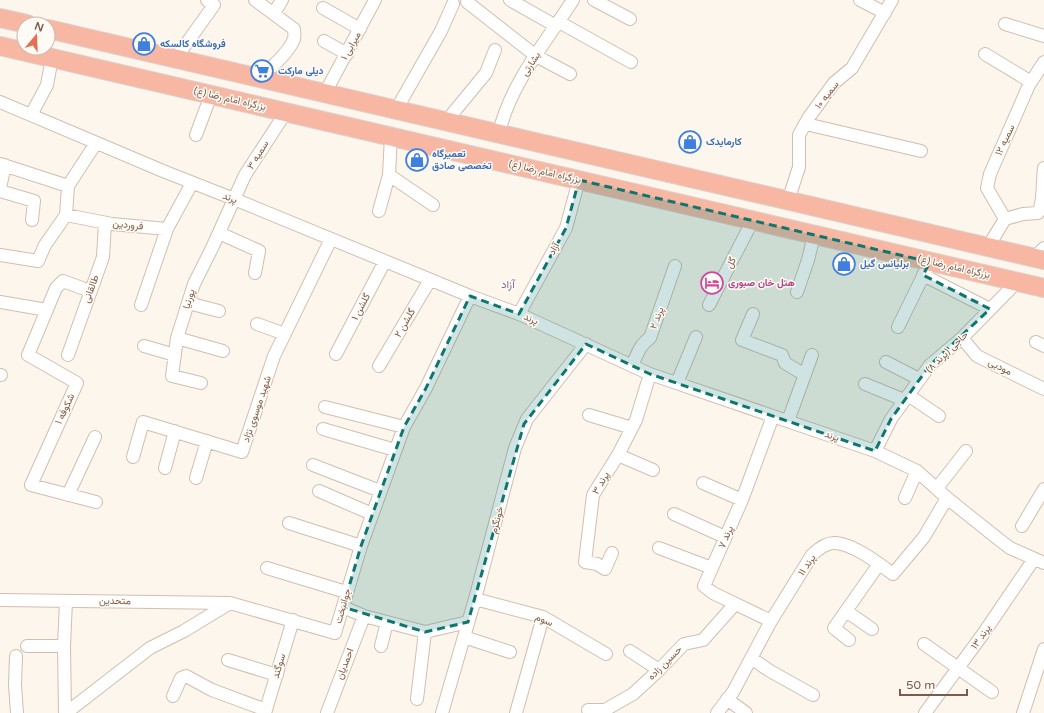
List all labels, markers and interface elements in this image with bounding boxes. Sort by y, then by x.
north arrow [16,16,56,56]
text: N [33,19,45,35]
street label: میرابی ۱ [338,30,364,62]
shop icon: فروشگاه کالسکه [131,31,157,57]
place label: فروشگاه کالسکه [160,38,226,50]
street label: بشارتی [519,50,543,78]
supermarket icon: دیلی مارکت [249,58,275,84]
place label: دیلی مارکت [278,65,323,77]
street label: سمیه ۱۰ [812,79,842,111]
street label: بزرگراه امام رضا (ع) [193,85,267,113]
street label: سمیه ۱۲ [993,122,1017,158]
shop icon: کارمایدک [677,129,703,155]
place label: کارمایدک [706,136,742,148]
street label: سمیه ۳ [245,138,272,172]
shop icon: تعمیرگاه تخصصی صادق [404,147,430,173]
place label: تعمیرگاه تخصصی صادق [432,148,492,172]
street label: بزرگراه امام رضا (ع) [508,158,582,186]
street label: پرند [221,190,239,207]
street label: فروردین [112,217,144,233]
street label: آزاد [546,240,563,257]
shop icon: برلیانس گیل [831,251,857,277]
street label: بزرگراه امام رضا (ع) [917,253,991,281]
street label: گل [723,255,739,271]
place label: برلیانس گیل [860,258,909,270]
hotel icon: هتل خان صبوری [699,270,725,296]
street label: طالقانی [80,273,102,305]
place label: هتل خان صبوری [728,277,795,289]
district label: آزاد [501,278,516,291]
street label: پورنیا [180,287,199,311]
street label: گلشن ۱ [349,291,373,323]
street label: پرند ۲ [647,305,667,331]
street label: گلشن ۲ [392,306,418,339]
street label: پرند [521,311,540,328]
street label: حاجی (پرند ۸) [923,328,972,376]
street label: مودبی [986,356,1014,378]
street label: شهید موسوی نژاد [240,374,274,444]
street label: شکوفه ۱ [53,392,77,426]
street label: پرند [823,428,841,445]
street label: پرند ۳ [590,470,613,497]
street label: خونگرم [488,505,507,535]
street label: پرند ۷ [716,524,737,550]
street label: پرند ۱۱ [796,552,819,579]
street label: جوانبخت [332,587,354,625]
street label: متحدین [99,595,131,607]
street label: سوم [533,611,555,629]
street label: پرند ۱۳ [968,623,994,652]
street label: حسین زاده [645,643,685,683]
street label: احمدیان [334,647,356,681]
street label: سوگند [270,652,288,680]
scale bar [900,671,967,697]
text: 50 m [906,678,935,692]

